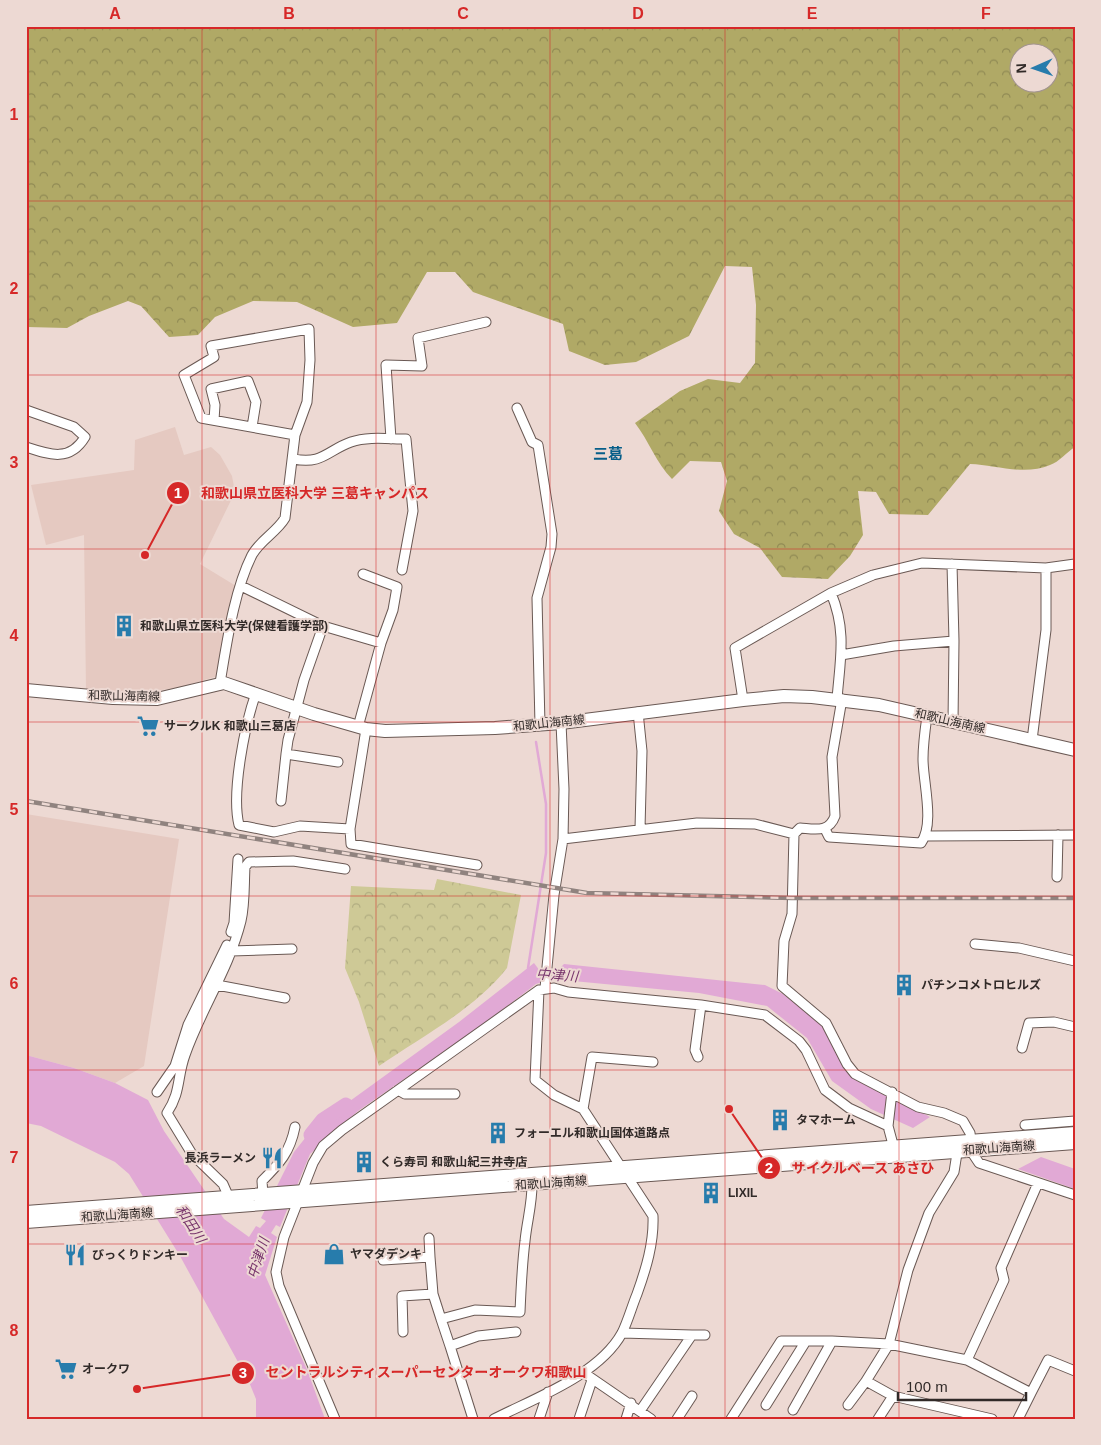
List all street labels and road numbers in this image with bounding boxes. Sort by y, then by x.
street label: 和歌山海南線 [88,688,160,704]
street label: 和歌山海南線 [913,706,987,736]
street label: 和歌山海南線 [512,712,586,734]
street label: 和歌山海南線 [963,1139,1035,1157]
street label: 和歌山海南線 [515,1174,587,1192]
street label: 和歌山海南線 [81,1206,153,1224]

